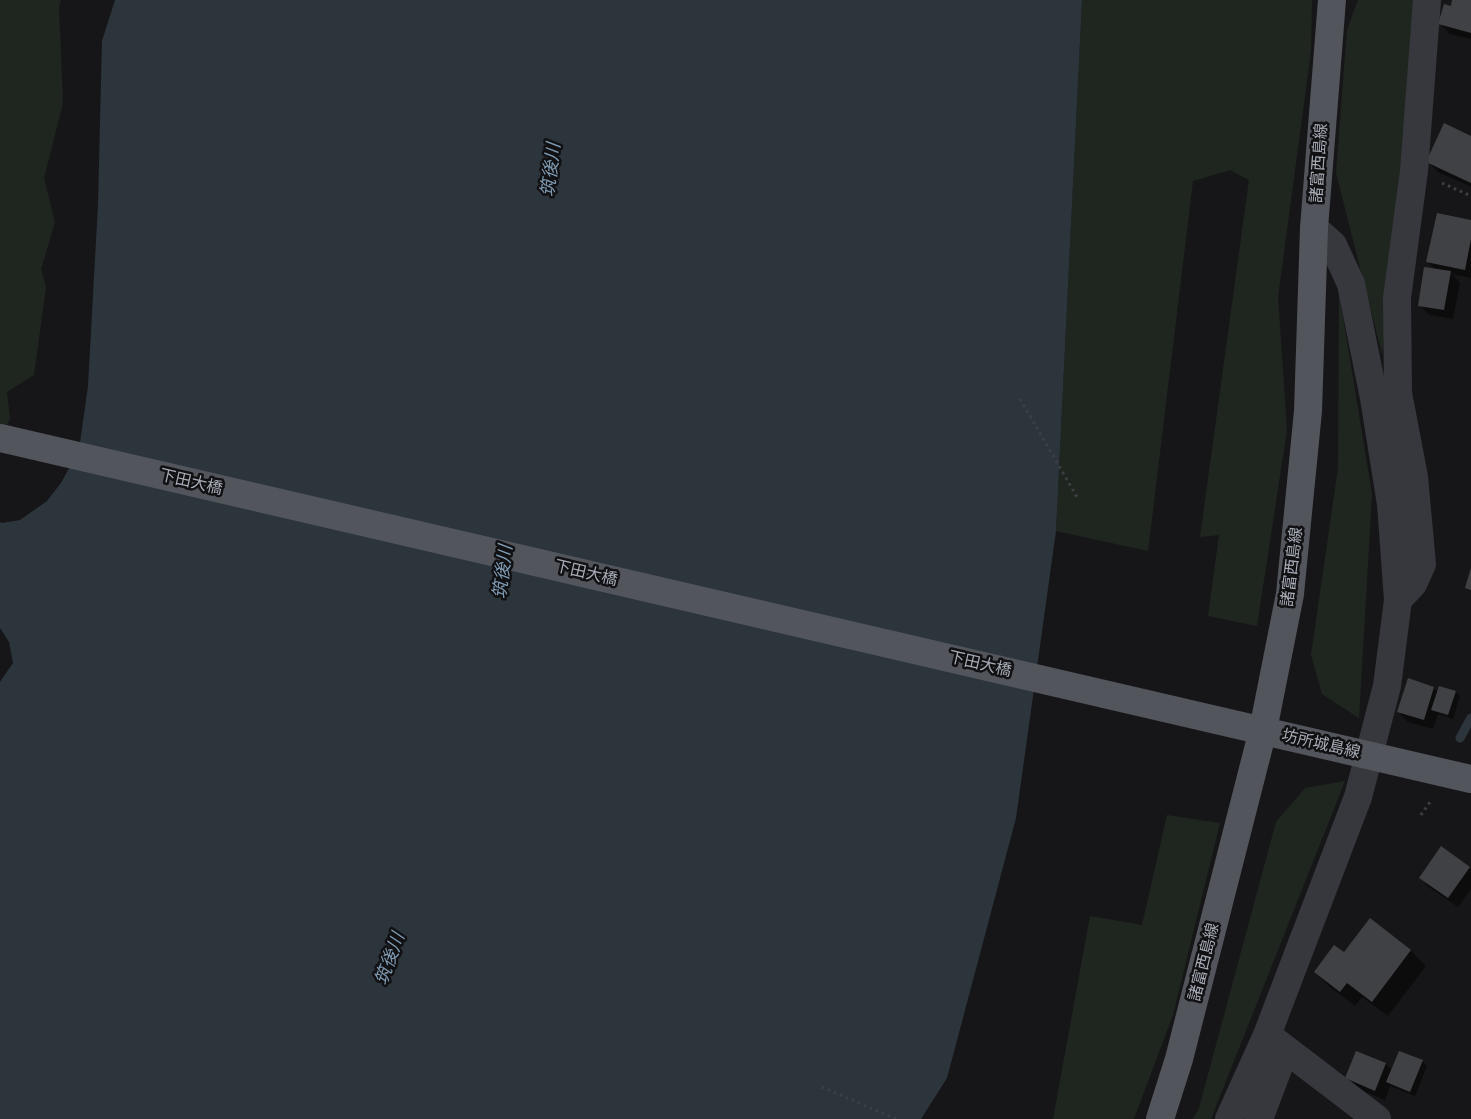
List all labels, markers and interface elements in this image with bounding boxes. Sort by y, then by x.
street label: 諸富西島線 [1307,122,1331,204]
water label: 筑後川 [537,142,565,198]
street label: 下田大橋 [158,465,224,499]
street label: 諸富西島線 [1278,526,1306,608]
water label: 筑後川 [489,544,517,600]
street label: 下田大橋 [553,556,619,590]
street label: 下田大橋 [947,647,1013,681]
street label: 坊所城島線 [1280,726,1362,762]
street label: 諸富西島線 [1185,921,1223,1003]
water label: 筑後川 [371,930,409,988]

